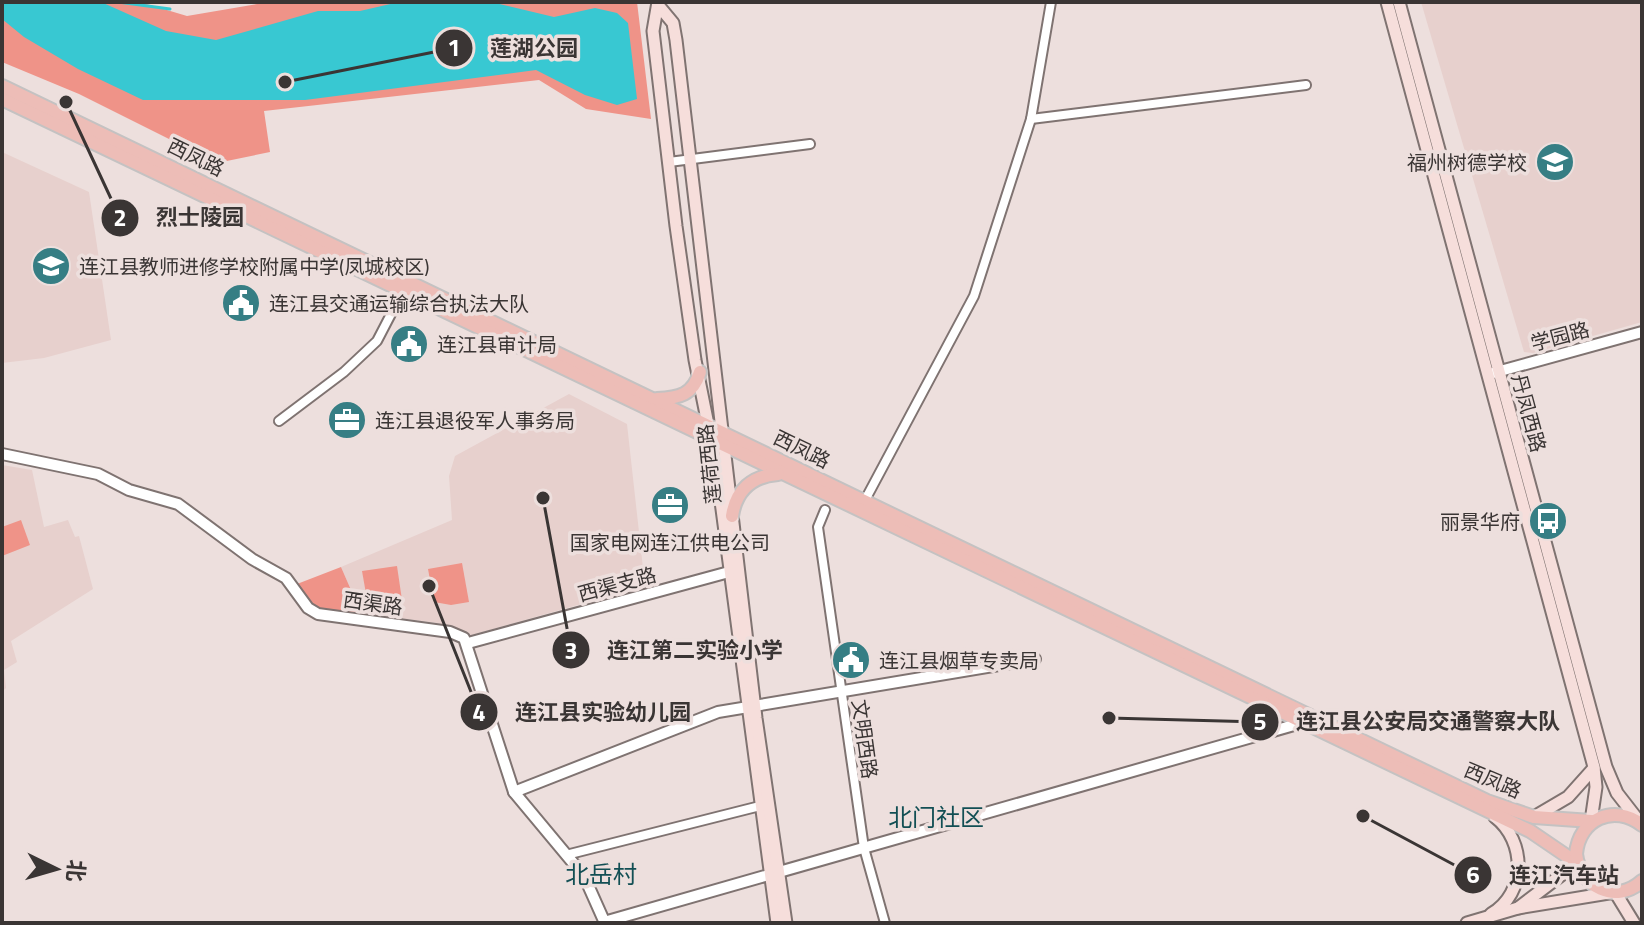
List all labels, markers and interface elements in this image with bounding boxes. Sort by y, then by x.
callout: 莲湖公园 [434,25,594,71]
text: 1 [447,29,461,65]
text: 莲湖公园 [490,31,578,65]
street label: 西凤路 [162,130,230,184]
school or university icon: 福州树德学校 [1534,141,1576,183]
place label: 福州树德学校 [1407,147,1527,178]
callout: 烈士陵园 [100,195,260,241]
text: 2 [113,199,127,235]
text: 烈士陵园 [156,200,244,234]
school or university icon: 连江县教师进修学校附属中学(凤城校区) [30,245,72,287]
place label: 连江县教师进修学校附属中学(凤城校区) [79,251,430,282]
public building icon: 连江县交通运输综合执法大队 [220,282,262,324]
place label: 连江县交通运输综合执法大队 [269,288,529,319]
street label: 学园路 [1527,313,1593,359]
public building icon: 连江县审计局 [388,323,430,365]
place label: 连江县审计局 [437,329,557,360]
street label: 丹凤西路 [1504,370,1554,456]
office icon: 连江县退役军人事务局 [326,399,368,441]
place label: 连江县退役军人事务局 [375,405,575,436]
street label: 西凤路 [768,422,836,476]
street label: 莲荷西路 [689,423,729,505]
office icon: 国家电网连江供电公司 [649,484,691,526]
bus stop icon: 丽景华府 [1527,500,1569,542]
place label: 丽景华府 [1440,506,1520,537]
place label: 国家电网连江供电公司 [570,527,770,558]
street label: 西渠支路 [574,559,660,609]
street label: 西渠路 [341,583,405,623]
callout: 连江第二实验小学 [551,627,799,673]
text: 3 [564,632,578,668]
text: 连江第二实验小学 [607,633,783,667]
public building icon: 连江县烟草专卖局 [830,639,872,681]
place label: 连江县烟草专卖局 [879,645,1039,676]
callout: 连江县实验幼儿园 [459,689,707,735]
text: 4 [472,694,486,730]
text: 连江县实验幼儿园 [515,695,691,729]
street label: 文明西路 [844,697,886,781]
callout: 连江县公安局交通警察大队 [1240,699,1576,745]
text: 5 [1253,703,1267,739]
text: 连江县公安局交通警察大队 [1296,704,1560,738]
street label: 西凤路 [1459,754,1527,806]
district label: 北门社区 [888,799,984,835]
north arrow [16,829,96,909]
callout: 连江汽车站 [1453,852,1635,898]
district label: 北岳村 [565,856,637,892]
text: 6 [1466,856,1480,892]
text: 北 [58,858,94,883]
text: 连江汽车站 [1509,858,1619,892]

